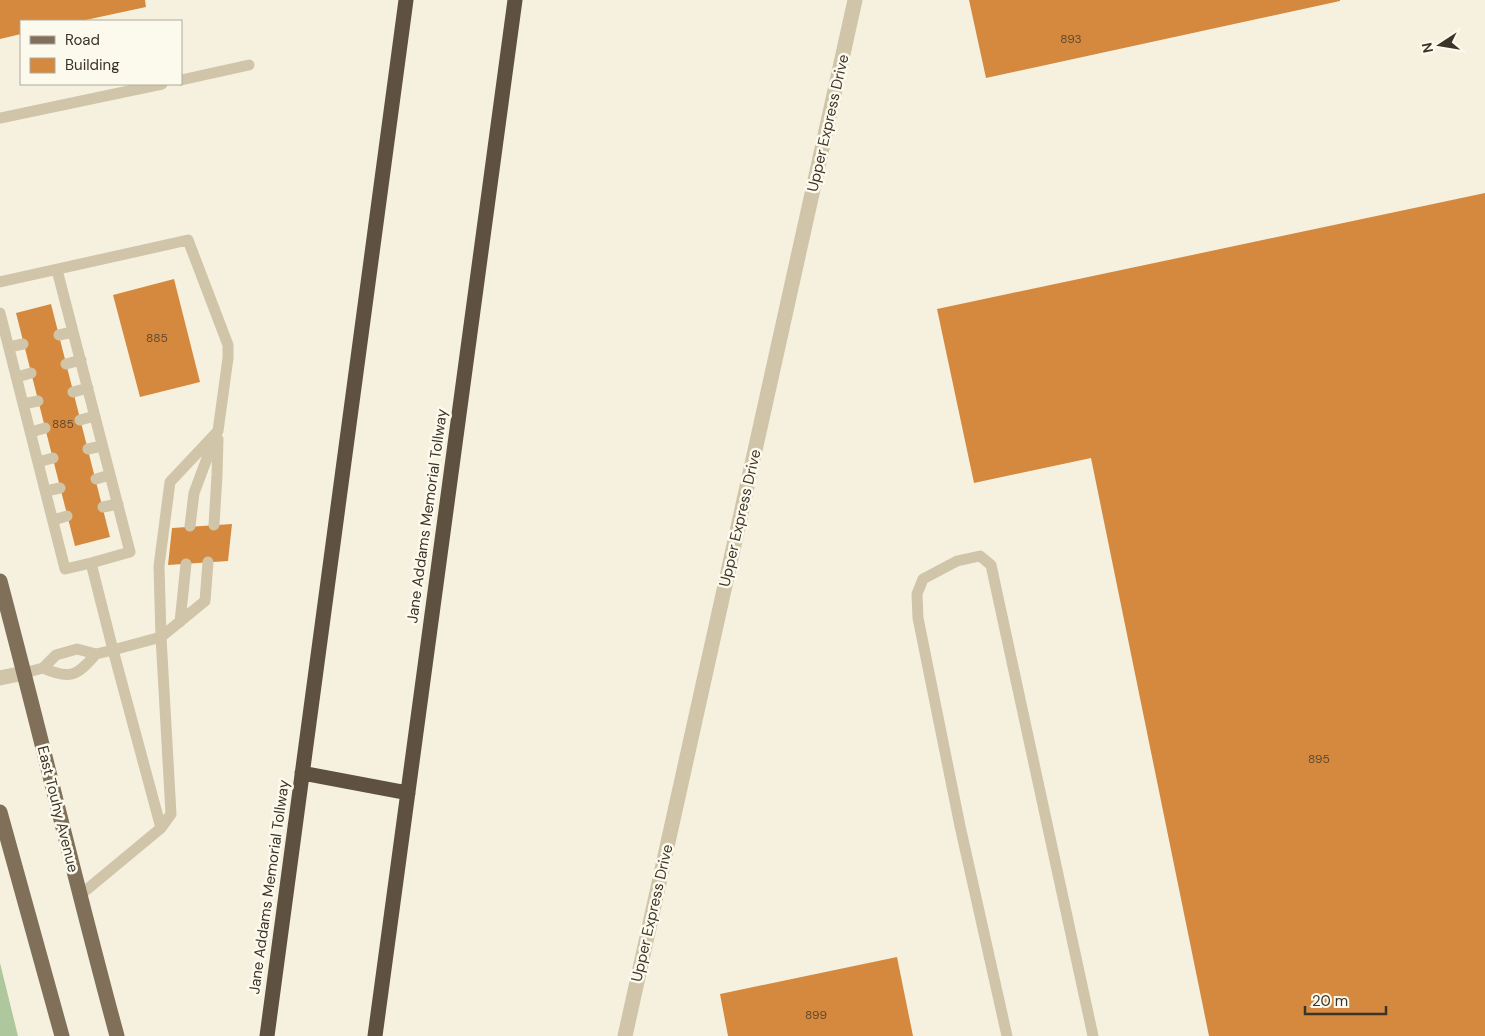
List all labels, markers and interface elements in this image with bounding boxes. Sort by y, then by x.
legend [20,20,182,85]
north arrow [1415,20,1465,70]
text: Road [65,30,100,50]
house number: 893 [1060,31,1082,47]
text: N [1417,41,1437,55]
street label: Upper Express Drive [802,52,854,194]
text: Building [65,55,120,75]
house number: 885 [146,330,168,346]
street label: Jane Addams Memorial Tollway [402,407,452,625]
house number: 885 [52,416,74,432]
street label: Upper Express Drive [714,447,766,589]
street label: East Touhy Avenue [33,744,83,874]
house number: 895 [1308,751,1330,767]
street label: Jane Addams Memorial Tollway [244,778,294,996]
street label: Upper Express Drive [626,842,678,984]
scale bar [1305,984,1386,1016]
text: 20 m [1312,991,1348,1011]
house number: 899 [805,1007,827,1023]

